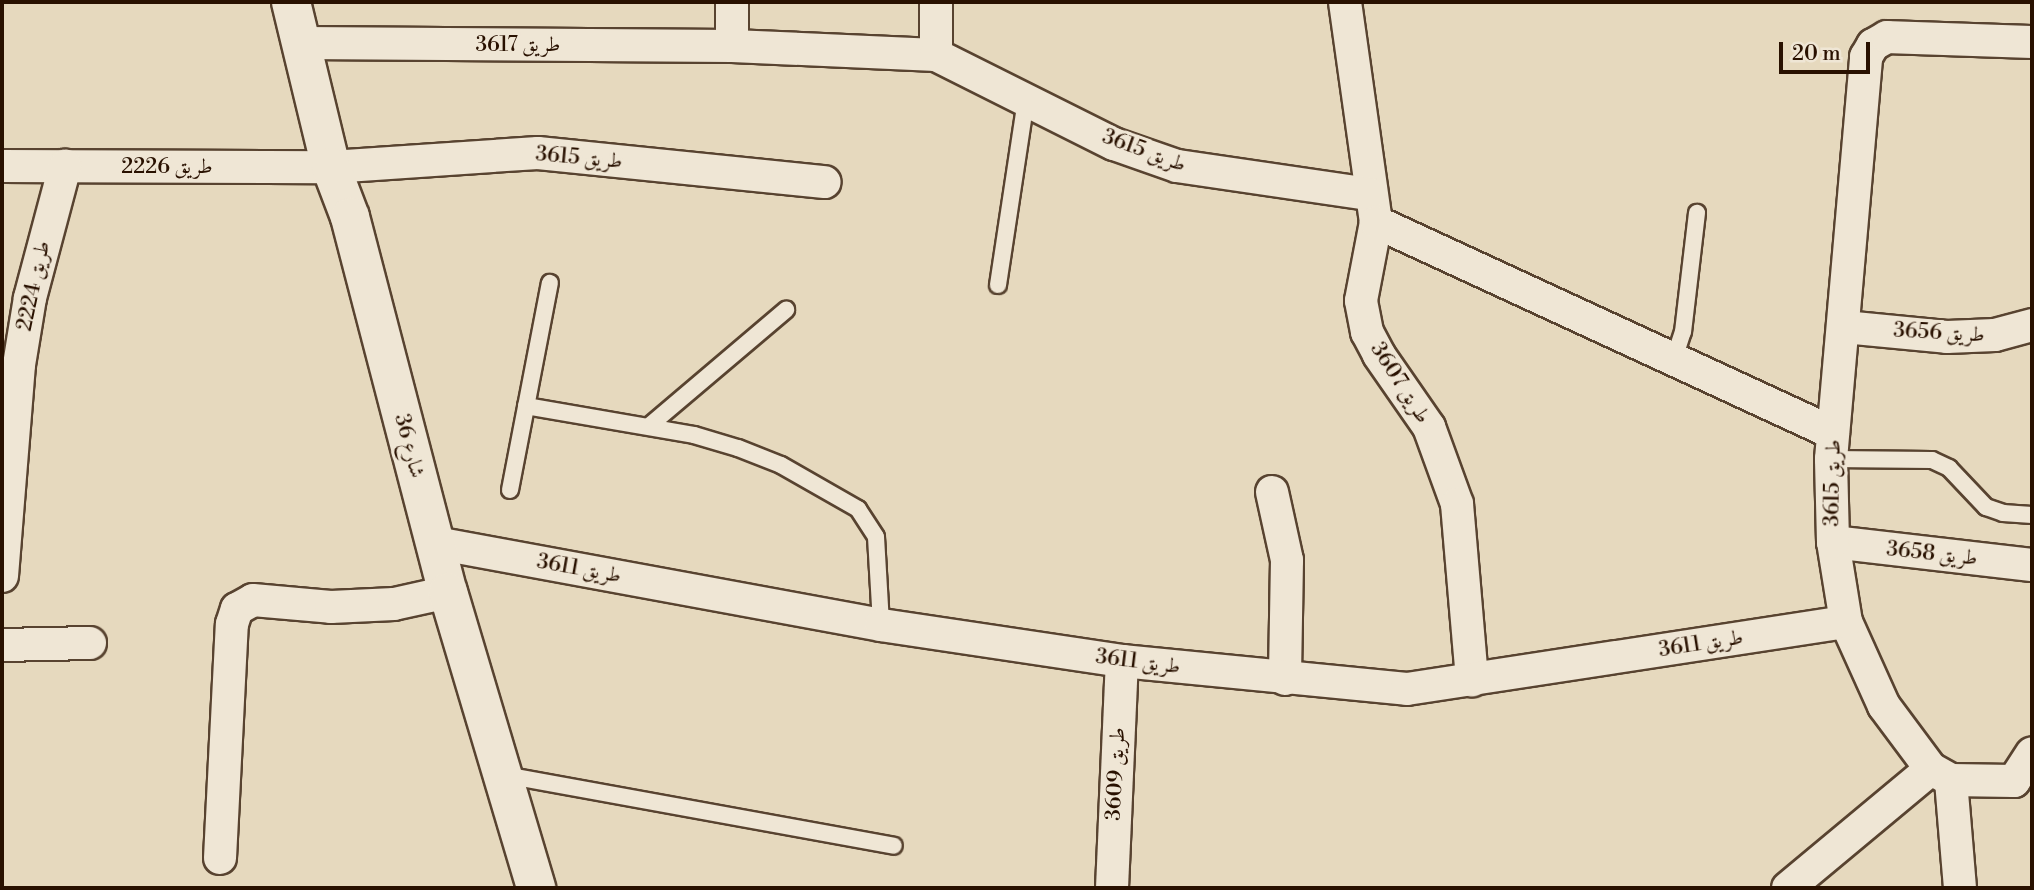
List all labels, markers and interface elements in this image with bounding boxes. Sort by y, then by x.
scale bar [1782,28,1873,72]
street label: طريق 3617 [475,32,561,58]
text: 20 m [1792,41,1841,67]
street label: طريق 3615 [1099,124,1189,178]
street label: طريق 3615 [535,142,623,174]
street label: طريق 2226 [121,154,213,180]
street label: طريق 2224 [12,239,56,333]
street label: طريق 3656 [1893,318,1985,348]
street label: طريق 3607 [1365,338,1435,428]
street label: شارع 36 [388,411,430,481]
street label: طريق 3615 [1820,439,1846,527]
street label: طريق 3658 [1885,537,1979,571]
street label: طريق 3611 [535,549,623,589]
street label: طريق 3611 [1657,625,1745,663]
street label: طريق 3611 [1094,644,1182,680]
street label: طريق 3609 [1101,727,1131,821]

